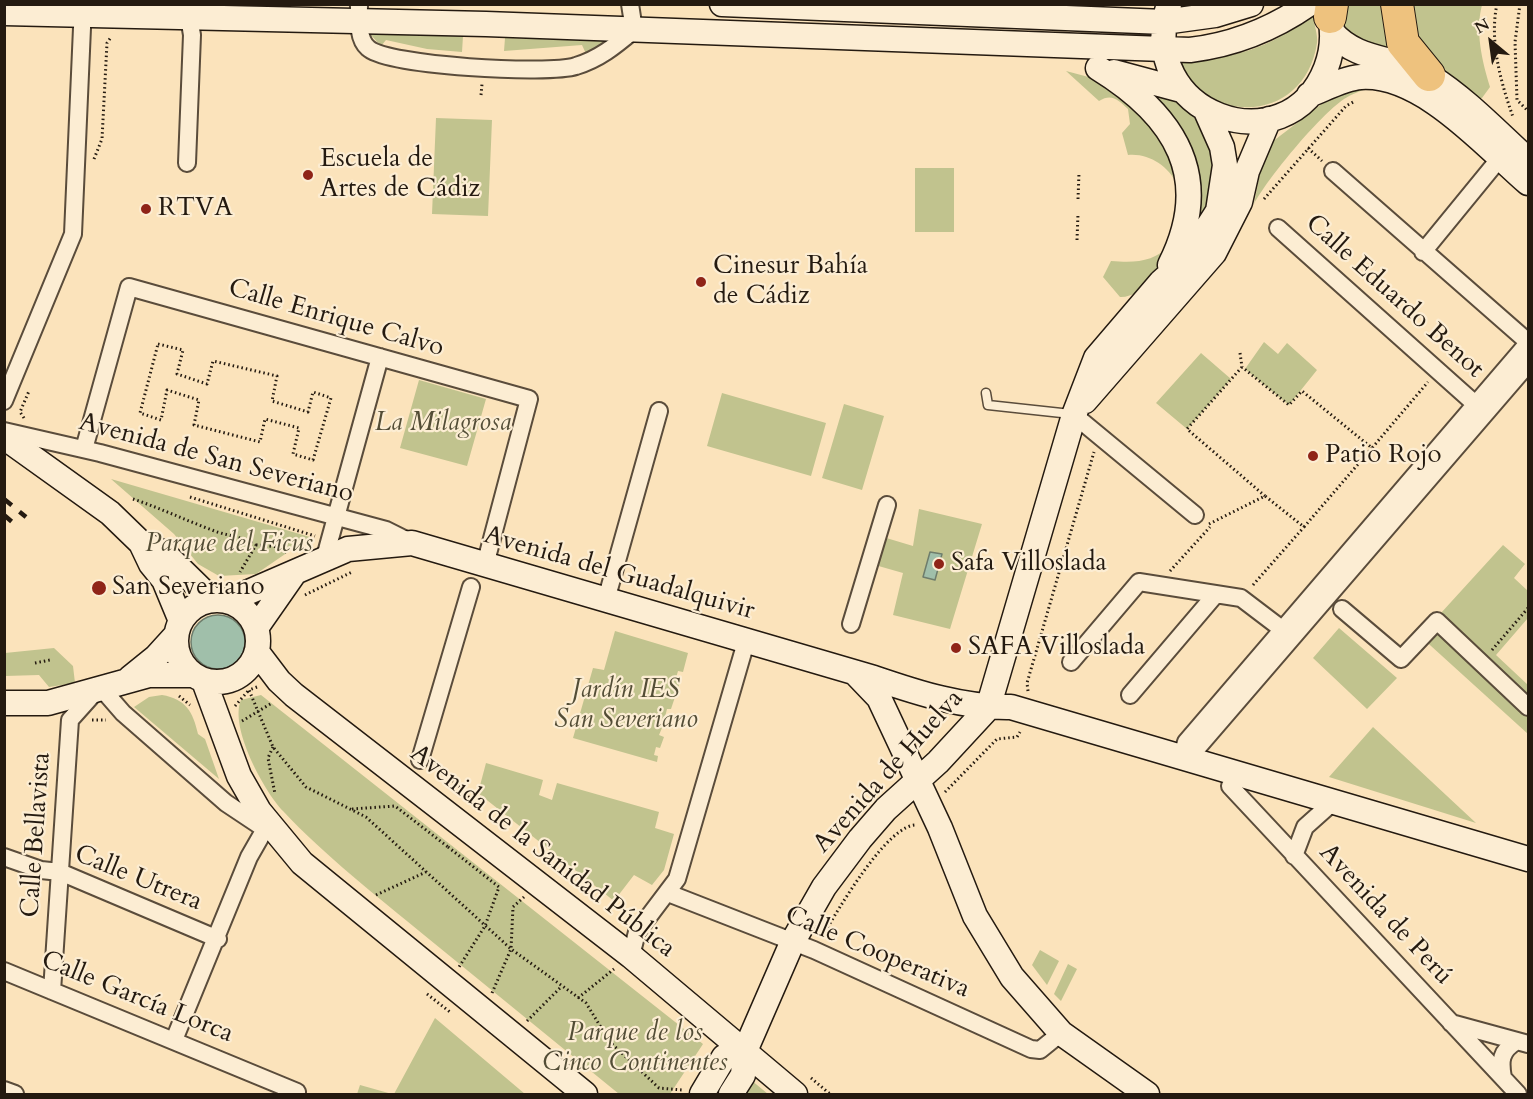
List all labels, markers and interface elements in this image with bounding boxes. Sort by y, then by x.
north arrow [1461,12,1521,72]
text: N [1471,13,1494,39]
place label: Escuela de Artes de Cádiz [320,144,480,206]
marker: Escuela de Artes de Cádiz [301,168,315,182]
place label: RTVA [158,193,233,225]
marker: RTVA [139,202,153,216]
street label: Calle Eduardo Benot [1298,209,1490,385]
place label: Cinesur Bahía de Cádiz [713,251,868,312]
street label: Calle Enrique Calvo [225,273,447,365]
marker: Cinesur Bahía de Cádiz [694,275,708,289]
street label: Avenida de San Severiano [75,407,357,511]
park label: La Milagrosa [375,408,511,440]
place label: Patio Rojo [1325,440,1442,472]
marker: Patio Rojo [1306,449,1320,463]
street label: Avenida del Guadalquivir [480,520,758,628]
park label: Parque del Ficus [145,529,313,561]
place label: Safa Villoslada [951,548,1107,580]
marker: Safa Villoslada [932,557,946,571]
place label: San Severiano [112,572,265,604]
marker: San Severiano [90,579,108,597]
place label: SAFA Villoslada [968,632,1145,664]
marker: SAFA Villoslada [949,641,963,655]
park label: Jardín IES San Severiano [554,675,698,736]
street label: Avenida de Huelva [807,684,971,860]
street label: Avenida de la Sanidad Pública [403,739,681,965]
street label: Calle Bellavista [16,751,58,919]
street label: Avenida de Perú [1312,838,1458,992]
street label: Calle Utrera [70,839,206,919]
street label: Calle Cooperativa [780,900,974,1006]
street label: Calle García Lorca [37,945,237,1051]
park label: Parque de los Cinco Continentes [542,1018,728,1080]

